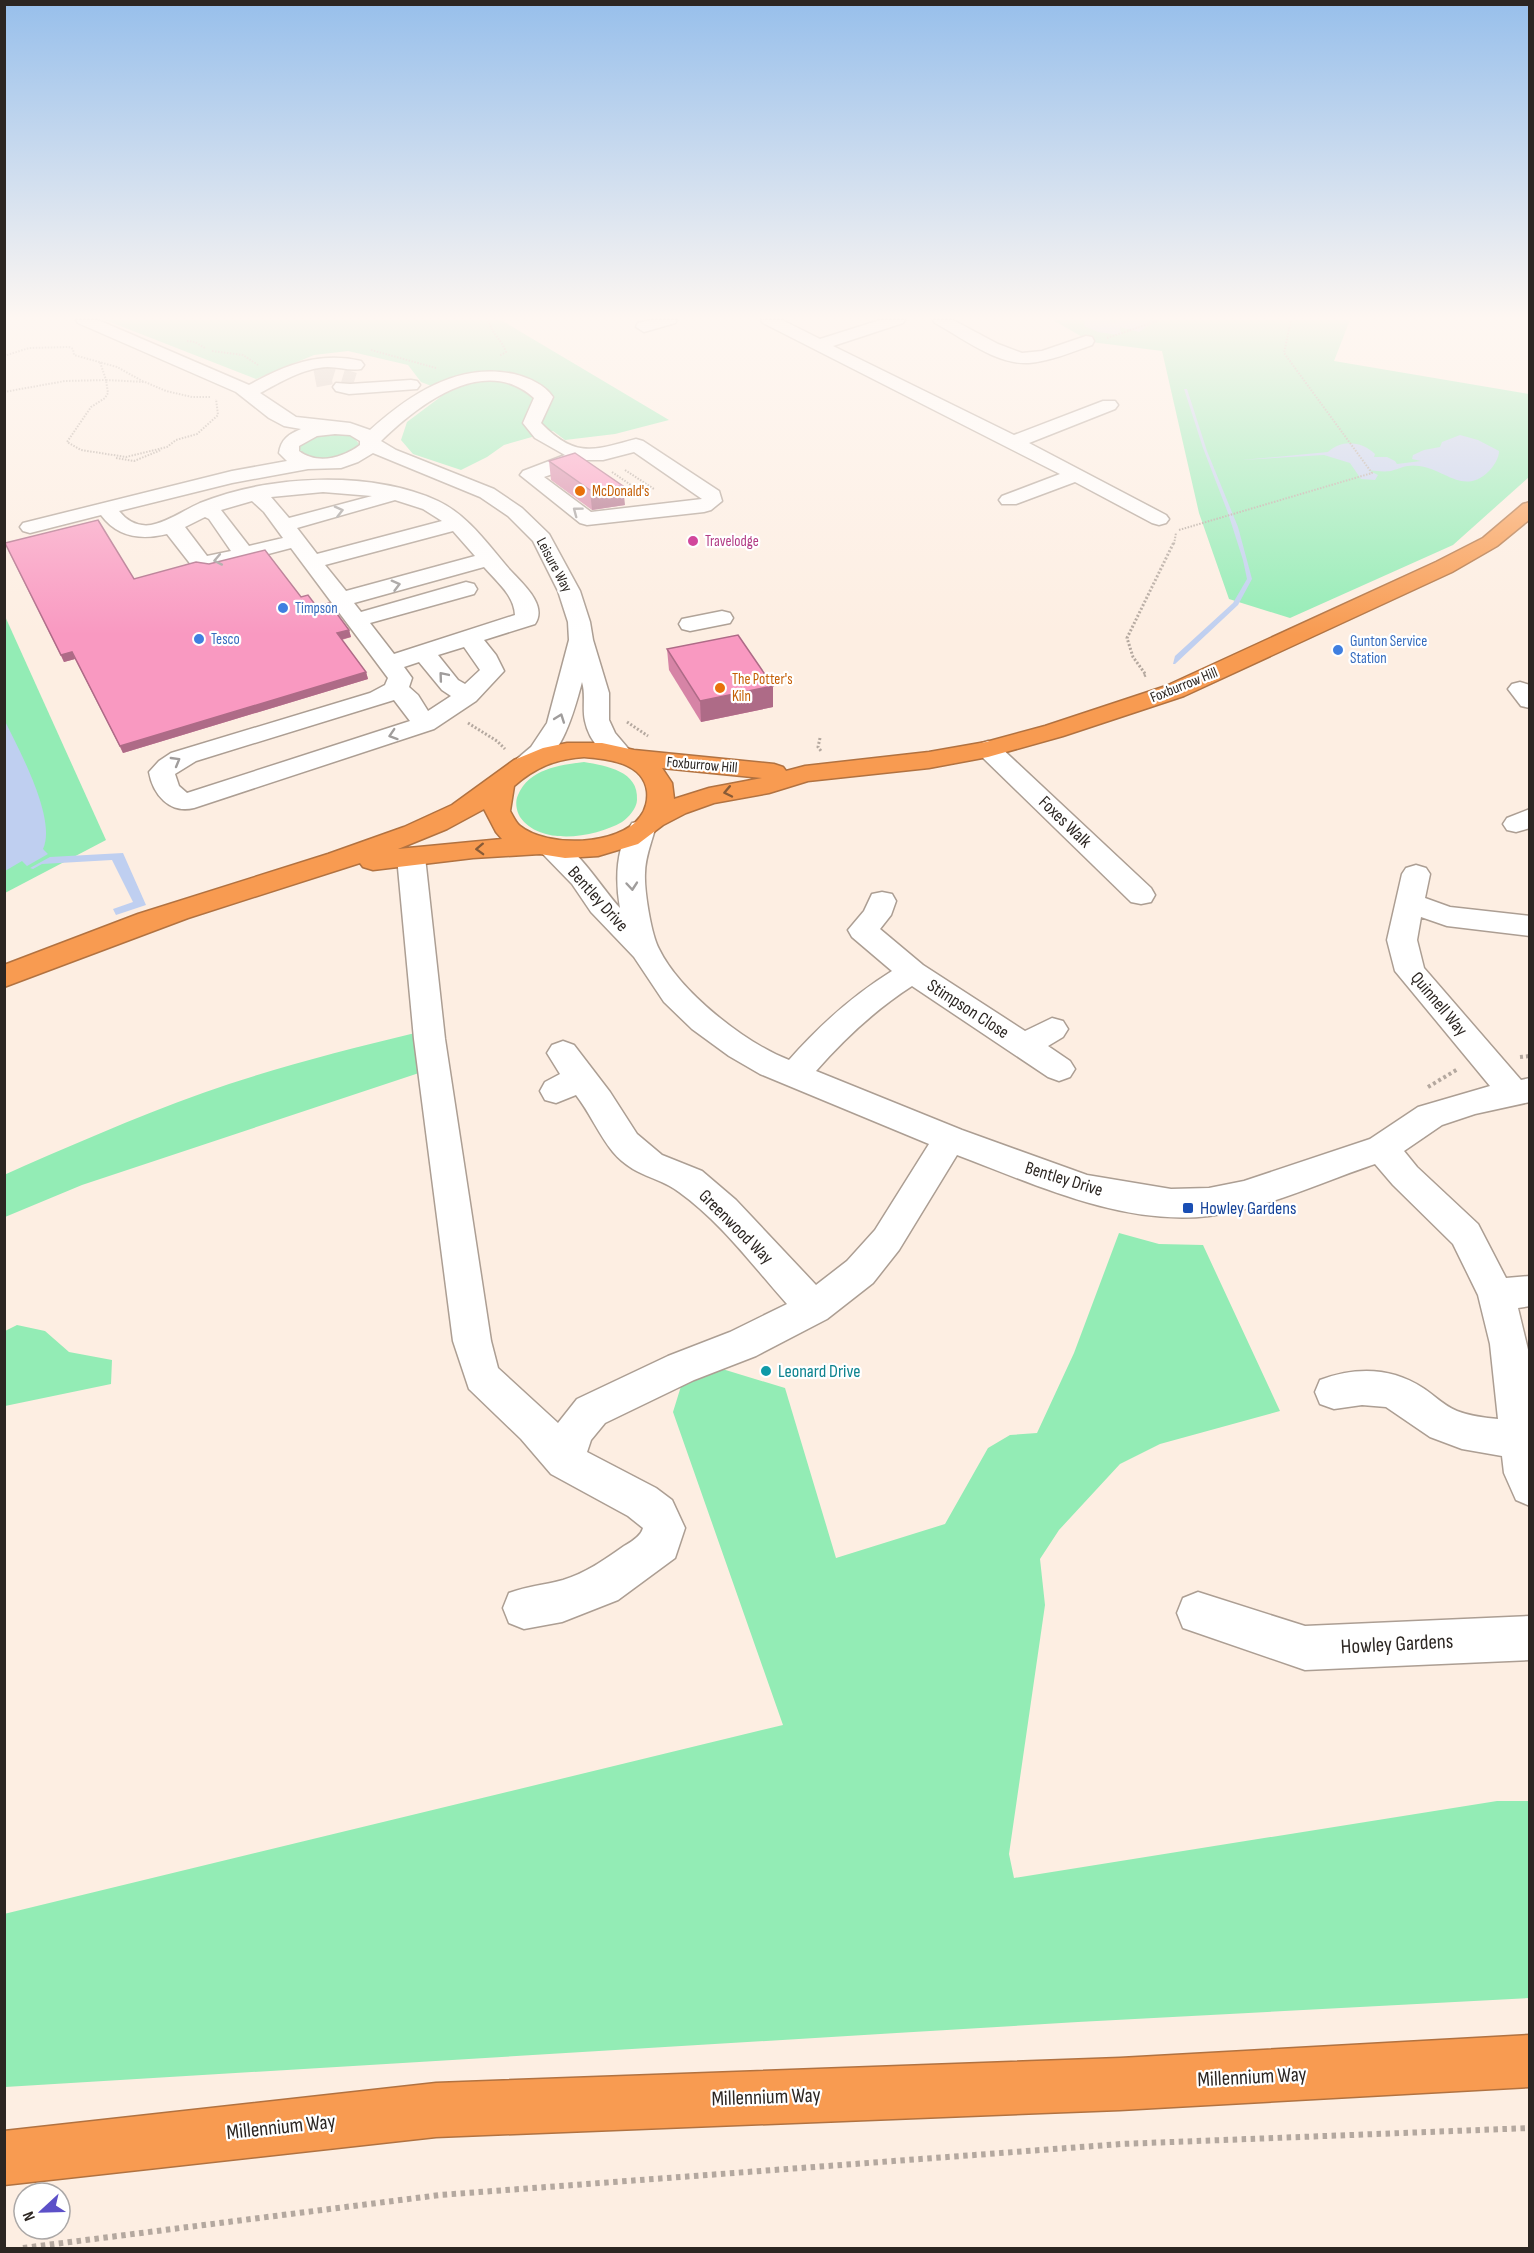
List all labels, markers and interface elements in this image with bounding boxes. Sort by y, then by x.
place label: McDonald's [592,482,650,501]
marker: McDonald's [573,484,587,498]
one-way arrow [334,506,344,519]
one-way arrow [572,508,583,519]
place label: Travelodge [705,532,759,551]
street label: Leisure Way [532,534,576,596]
marker: Travelodge [686,534,700,548]
one-way arrow [213,553,223,566]
one-way arrow [390,580,401,592]
place label: Timpson [295,599,338,618]
marker: Timpson [276,601,290,615]
place label: Tesco [211,630,240,649]
marker: Tesco [192,632,206,646]
place label: Gunton Service Station [1350,632,1427,668]
marker: Gunton Service Station [1331,643,1345,657]
street label: Foxburrow Hill [1148,663,1220,707]
place label: The Potter's Kiln [732,670,793,706]
one-way arrow [440,672,451,683]
marker: The Potter's Kiln [713,681,727,695]
one-way arrow [552,713,565,724]
one-way arrow [388,728,399,740]
street label: Foxburrow Hill [666,752,738,778]
one-way arrow [170,757,180,768]
one-way arrow [723,784,733,797]
street label: Foxes Walk [1034,792,1096,852]
one-way arrow [475,843,484,856]
street label: Bentley Drive [563,862,633,936]
one-way arrow [625,882,638,891]
street label: Quinnell Way [1406,968,1472,1040]
street label: Stimpson Close [923,975,1013,1043]
street label: Bentley Drive [1023,1157,1105,1201]
street label: Greenwood Way [694,1185,778,1269]
place label: Howley Gardens [1200,1198,1297,1219]
marker: Howley Gardens [1181,1201,1195,1215]
place label: Leonard Drive [778,1361,860,1382]
marker: Leonard Drive [759,1364,773,1378]
street label: Howley Gardens [1340,1629,1454,1659]
street label: Millennium Way [1197,2062,1307,2092]
street label: Millennium Way [711,2083,821,2111]
street label: Millennium Way [225,2109,337,2145]
north arrow [12,2181,72,2241]
text: N [19,2209,40,2224]

